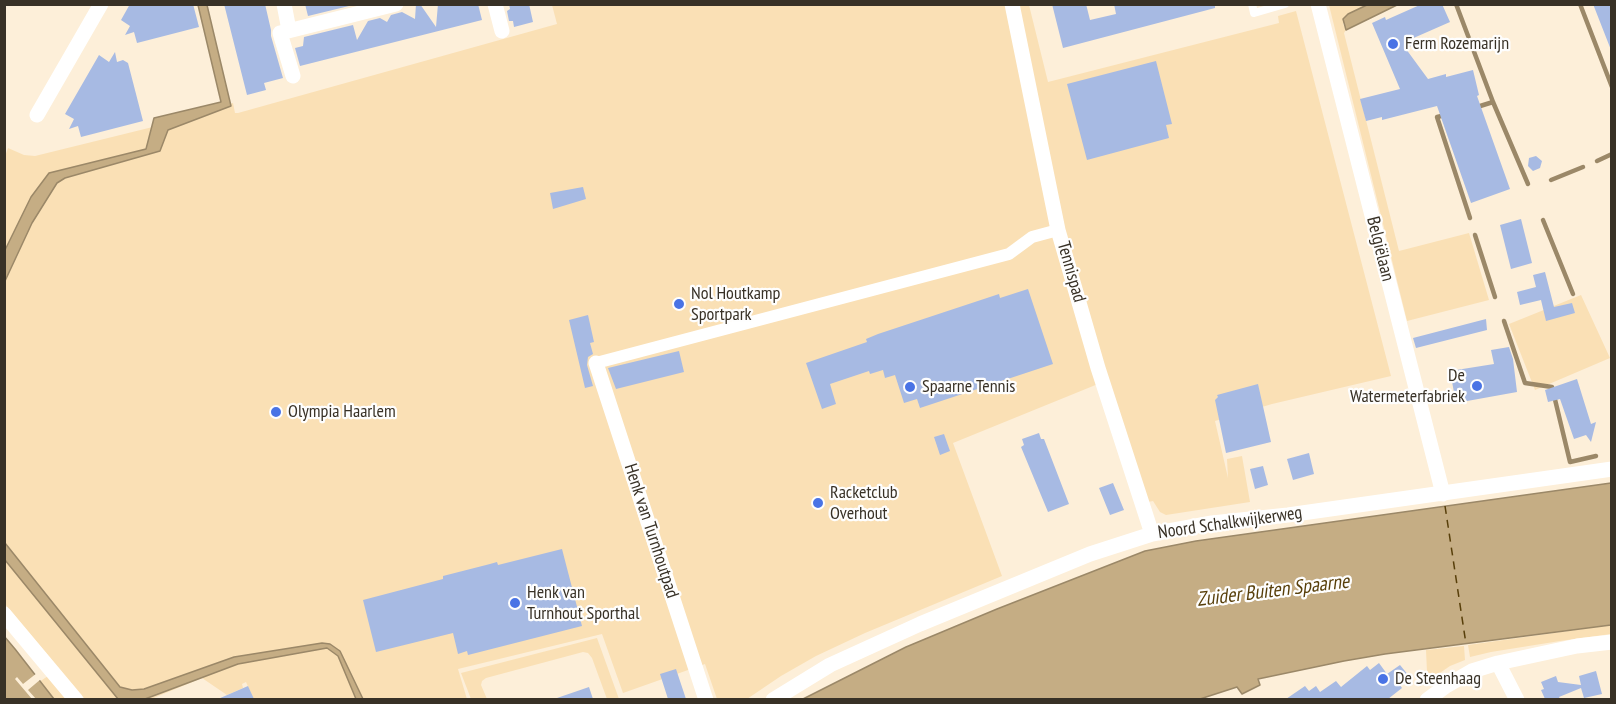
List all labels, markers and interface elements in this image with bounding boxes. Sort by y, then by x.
place label: Ferm Rozemarijn [1405,33,1509,55]
marker: Ferm Rozemarijn [1386,37,1400,51]
street label: Belgiëlaan [1362,215,1398,283]
street label: Tennispad [1052,239,1090,305]
place label: Nol Houtkamp Sportpark [691,283,780,326]
marker: Nol Houtkamp Sportpark [672,297,686,311]
place label: De Watermeterfabriek [1350,365,1465,407]
place label: Spaarne Tennis [922,376,1015,398]
marker: De Watermeterfabriek [1470,379,1484,393]
marker: Spaarne Tennis [903,380,917,394]
place label: Olympia Haarlem [288,401,396,423]
marker: Olympia Haarlem [269,405,283,419]
street label: Henk van Turnhoutpad [619,461,683,601]
place label: Racketclub Overhout [830,482,898,524]
marker: Racketclub Overhout [811,496,825,510]
street label: Noord Schalkwijkerweg [1157,502,1303,544]
water label: Zuider Buiten Spaarne [1196,570,1350,612]
place label: Henk van Turnhout Sporthal [527,582,639,624]
marker: Henk van Turnhout Sporthal [508,596,522,610]
place label: De Steenhaag [1395,668,1481,690]
marker: De Steenhaag [1376,672,1390,686]

